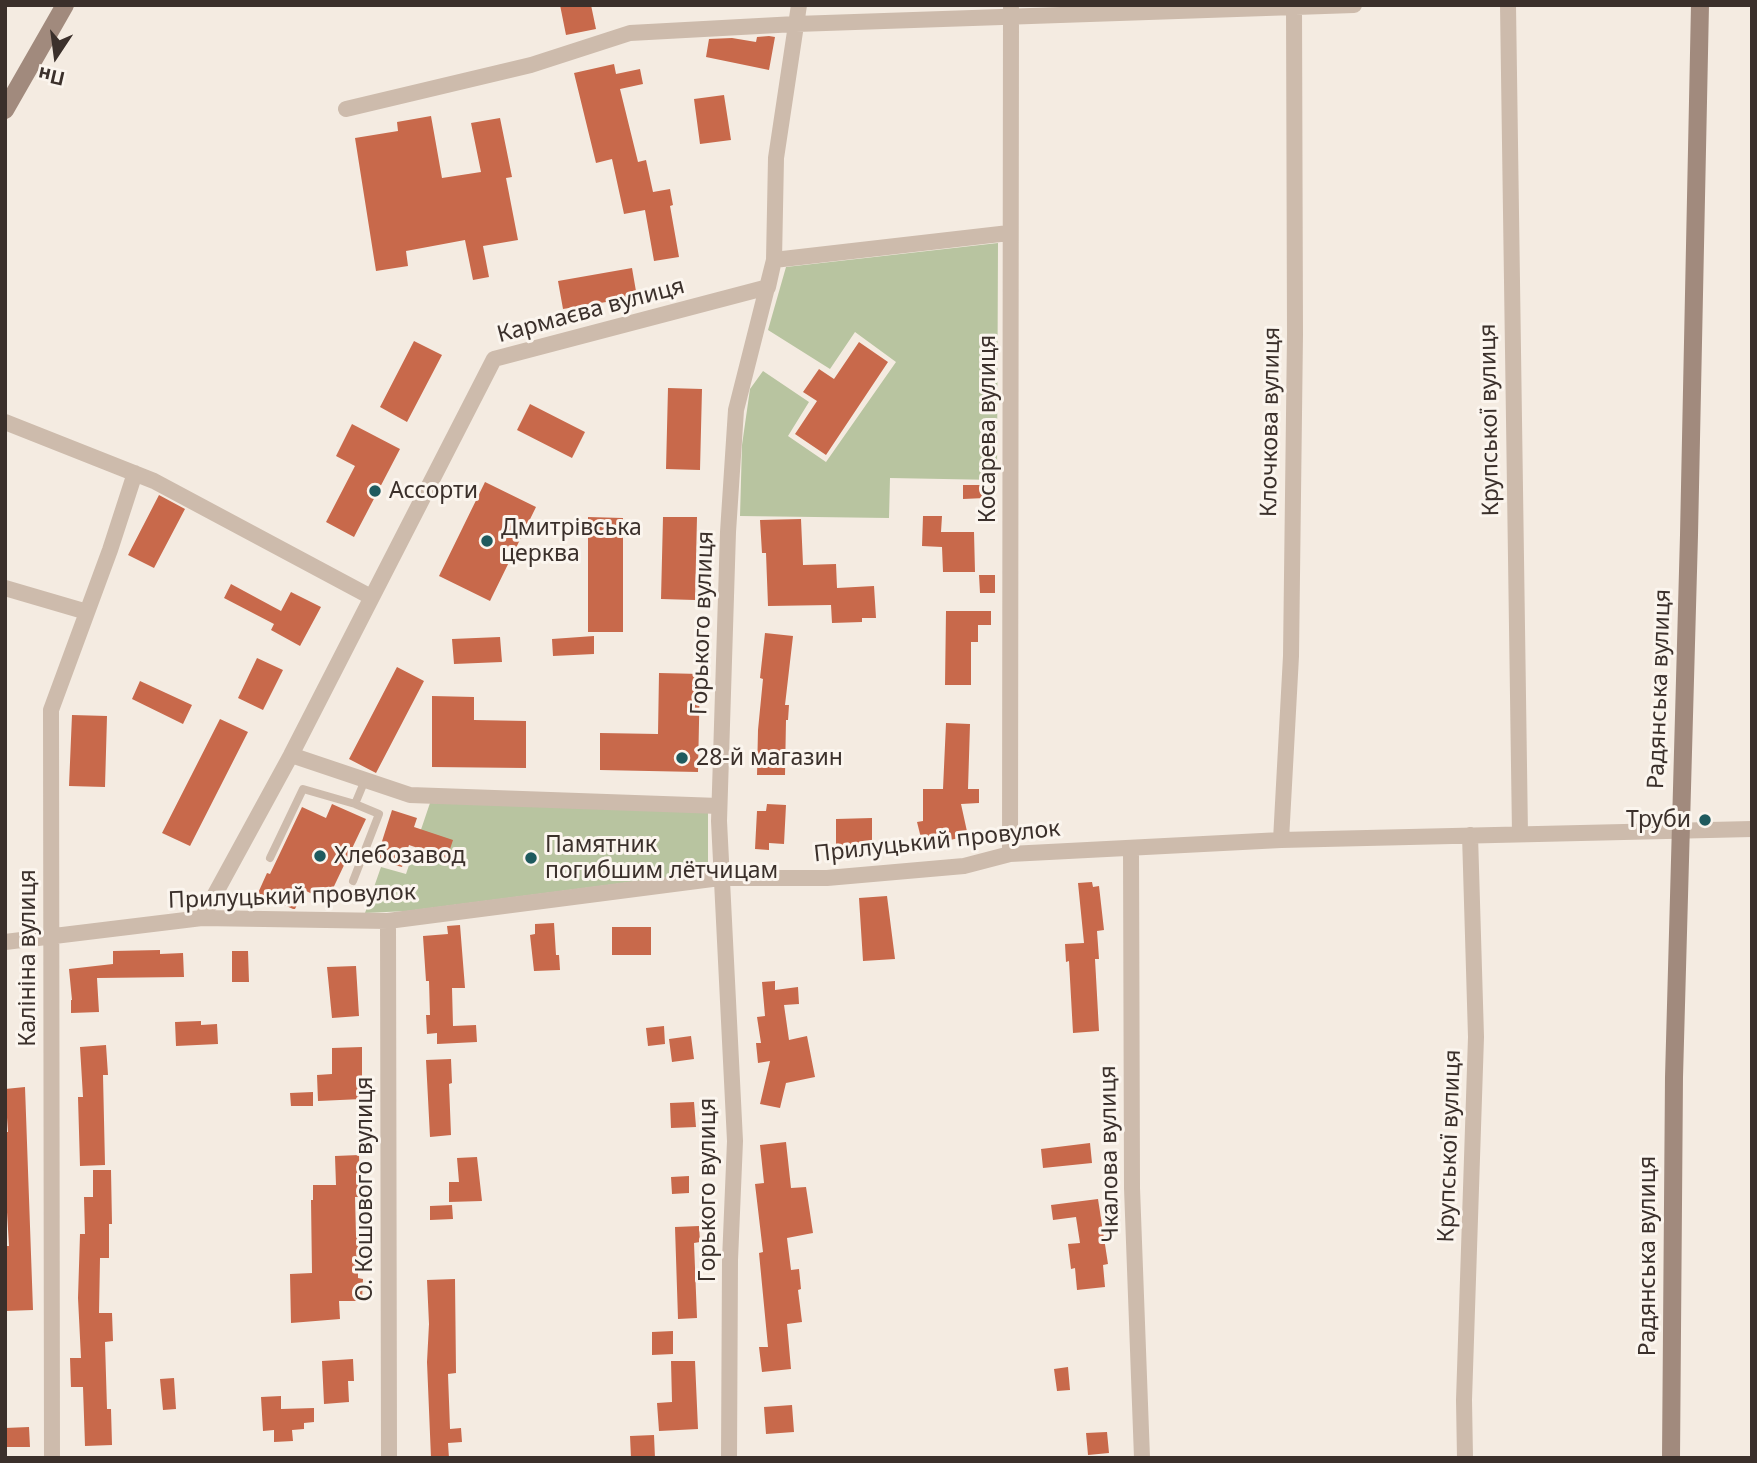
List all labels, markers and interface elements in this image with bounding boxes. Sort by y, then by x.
north arrow [21,21,91,91]
text: Пн [35,61,67,92]
street label: Кармаєва вулиця [494,273,688,349]
street label: Крупської вулиця [1475,323,1505,517]
street label: Клочкова вулиця [1256,327,1286,517]
street label: Косарева вулиця [974,335,1002,523]
place label: Ассорти [389,477,478,505]
marker: Ассорти [367,483,383,499]
place label: Дмитрівська церква [501,514,642,568]
street label: Горького вулиця [686,530,720,716]
marker: Дмитрівська церква [479,533,495,549]
street label: Радянська вулиця [1643,588,1677,790]
place label: 28-й магазин [696,744,843,772]
marker: 28-й магазин [674,750,690,766]
place label: Труби [1626,806,1691,834]
marker: Труби [1697,812,1713,828]
street label: Прилуцький провулок [812,815,1062,869]
place label: Памятник погибшим лётчицам [545,831,778,885]
place label: Хлебозавод [334,842,465,870]
marker: Хлебозавод [312,848,328,864]
marker: Памятник погибшим лётчицам [523,850,539,866]
street label: Калініна вулиця [14,869,42,1047]
street label: Прилуцький провулок [168,879,416,915]
street label: Крупської вулиця [1433,1049,1467,1243]
street label: Чкалова вулиця [1095,1065,1125,1243]
street label: О. Кошового вулиця [351,1076,379,1302]
street label: Горького вулиця [694,1098,722,1282]
street label: Радянська вулиця [1634,1156,1662,1356]

